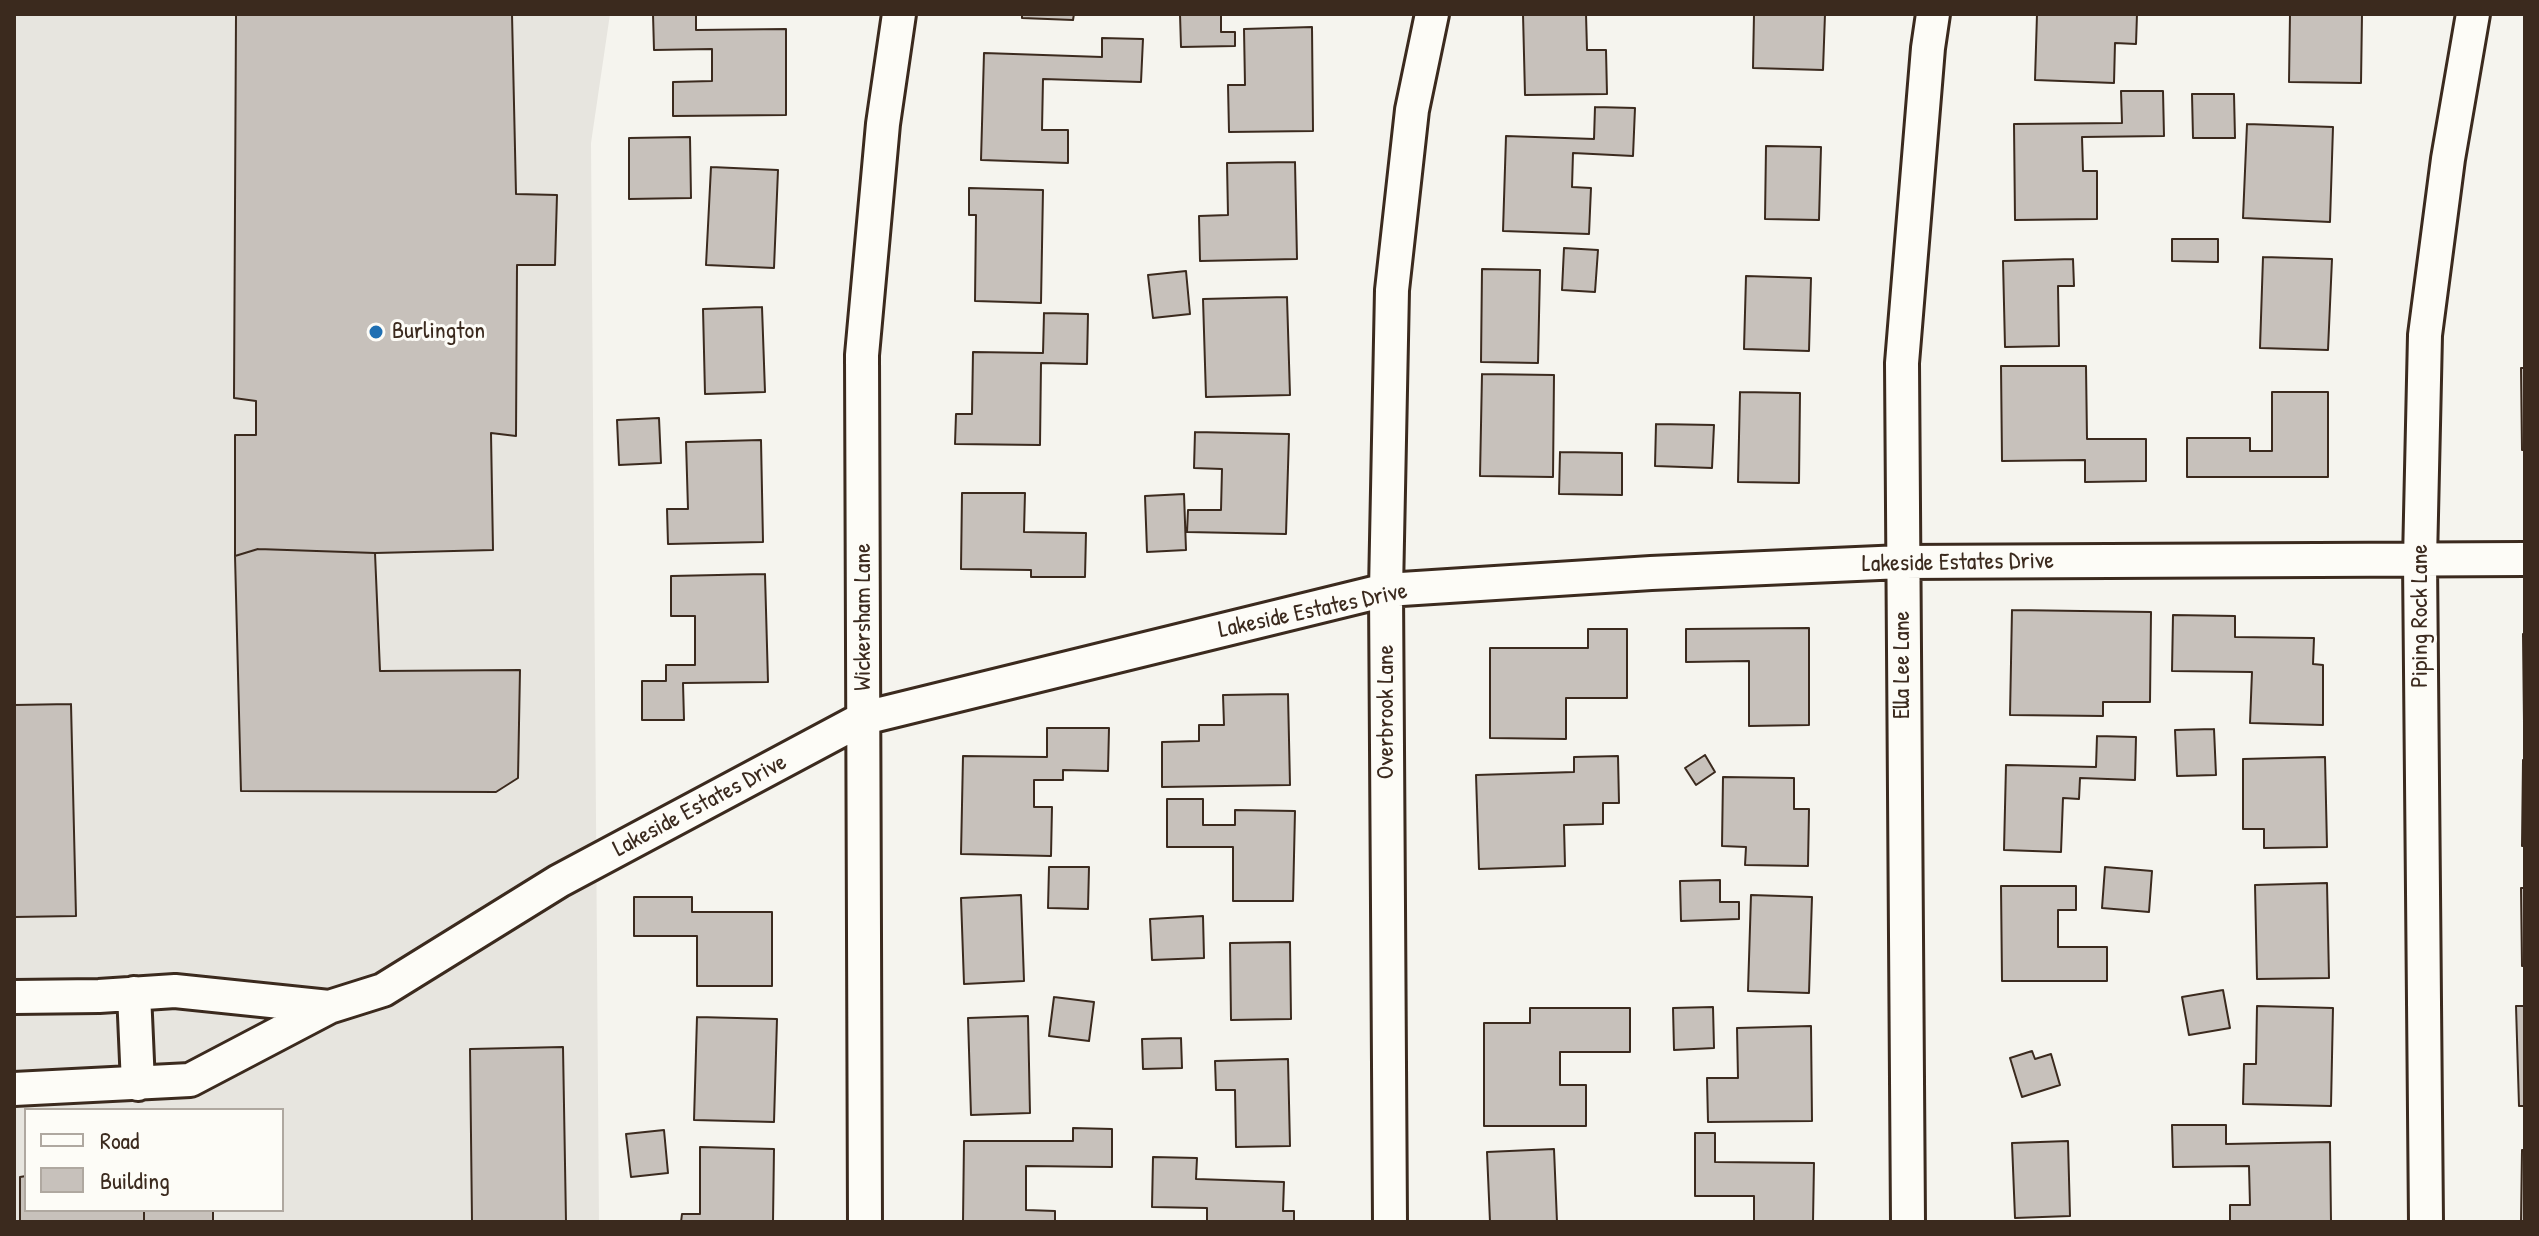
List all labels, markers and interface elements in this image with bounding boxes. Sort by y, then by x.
place label: Burlington [392,318,485,346]
marker: Burlington [367,323,385,341]
street label: Wickersham Lane [850,543,878,691]
street label: Piping Rock Lane [2407,544,2435,688]
street label: Lakeside Estates Drive [1862,547,2054,579]
street label: Lakeside Estates Drive [1216,577,1410,645]
street label: Ella Lee Lane [1889,611,1917,719]
street label: Overbrook Lane [1373,645,1401,779]
street label: Lakeside Estates Drive [608,748,792,864]
legend [24,1108,284,1212]
text: Road [100,1124,139,1156]
text: Building [100,1164,170,1196]

